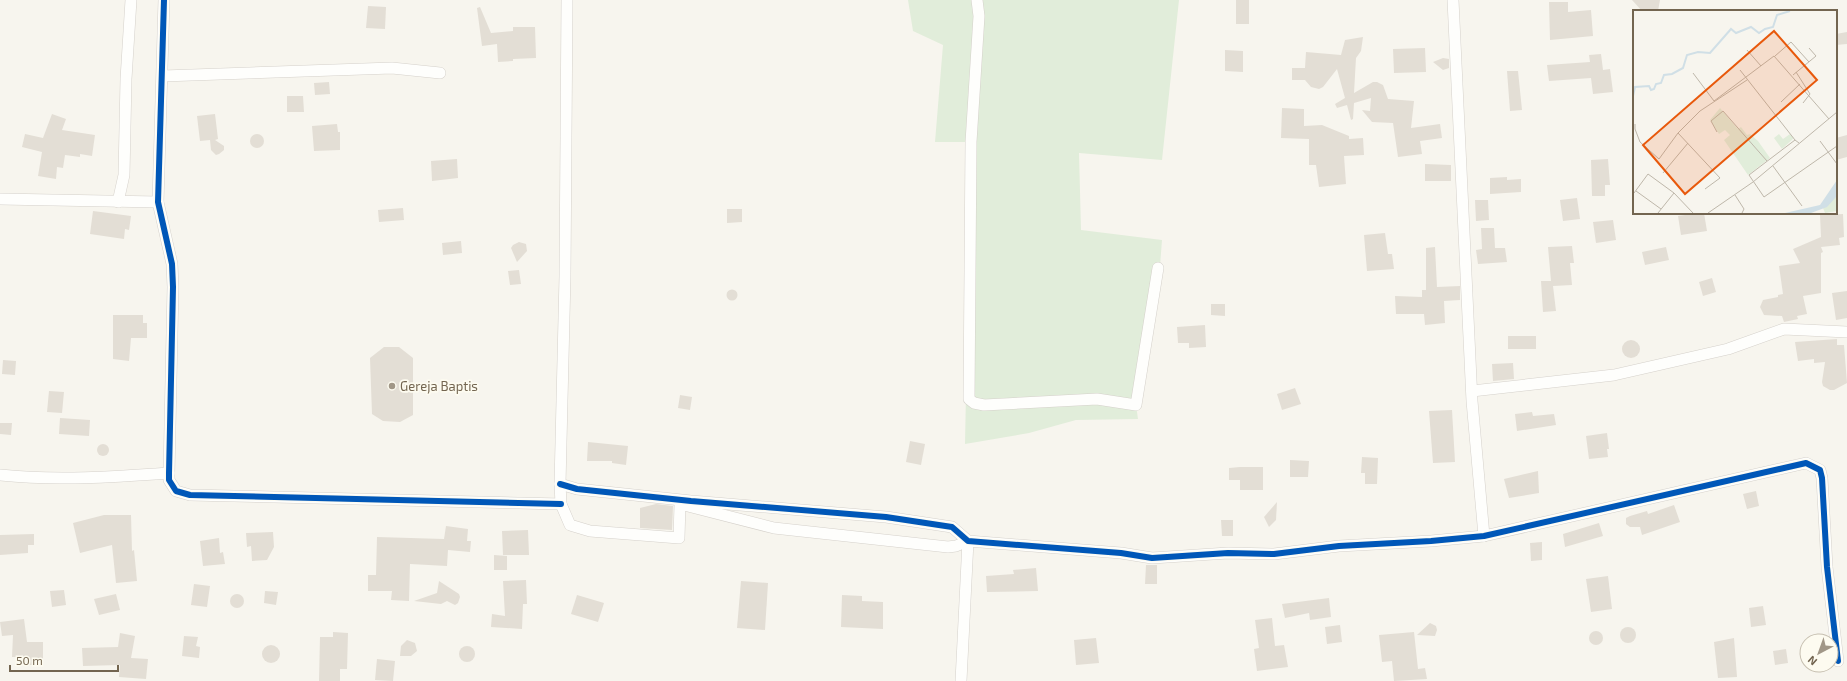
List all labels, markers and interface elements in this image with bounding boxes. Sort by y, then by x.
inset map [1633,10,1837,214]
place label: Gereja Baptis [400,378,478,394]
marker: Gereja Baptis [387,381,397,391]
north arrow [1799,633,1839,673]
scale bar [10,647,118,673]
text: 50 m [16,653,43,667]
text: N [1805,653,1819,668]

